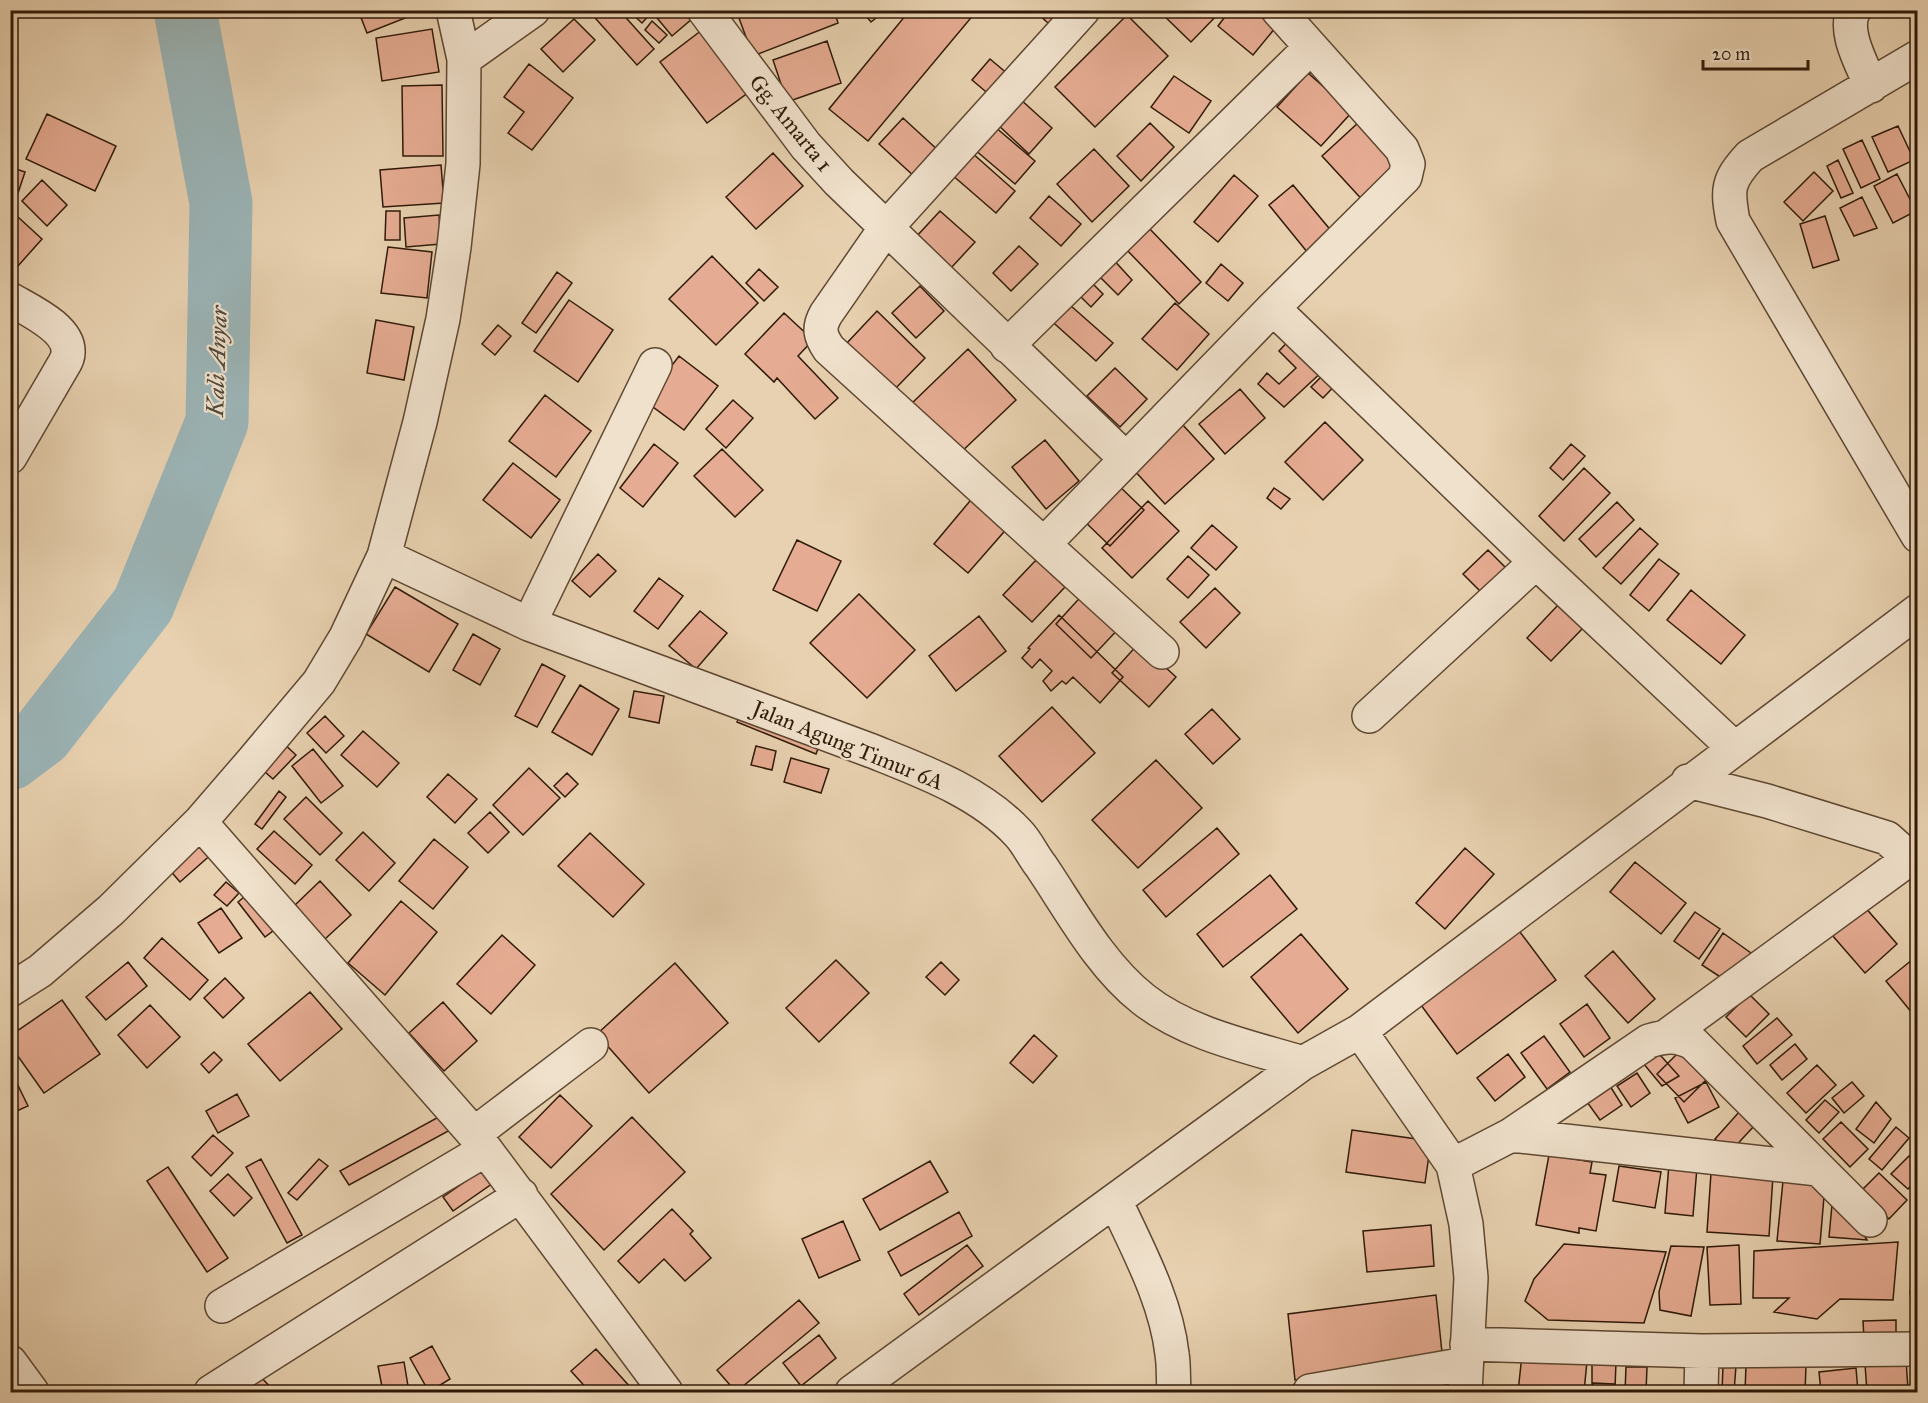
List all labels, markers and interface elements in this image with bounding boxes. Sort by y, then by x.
scale bar [1703,33,1808,71]
text: 20 m [1712,43,1750,65]
street label: Gg. Amarta 1 [744,69,838,177]
water label: Kali Anyar [200,303,234,418]
street label: Jalan Agung Timur 6A [747,694,948,796]

